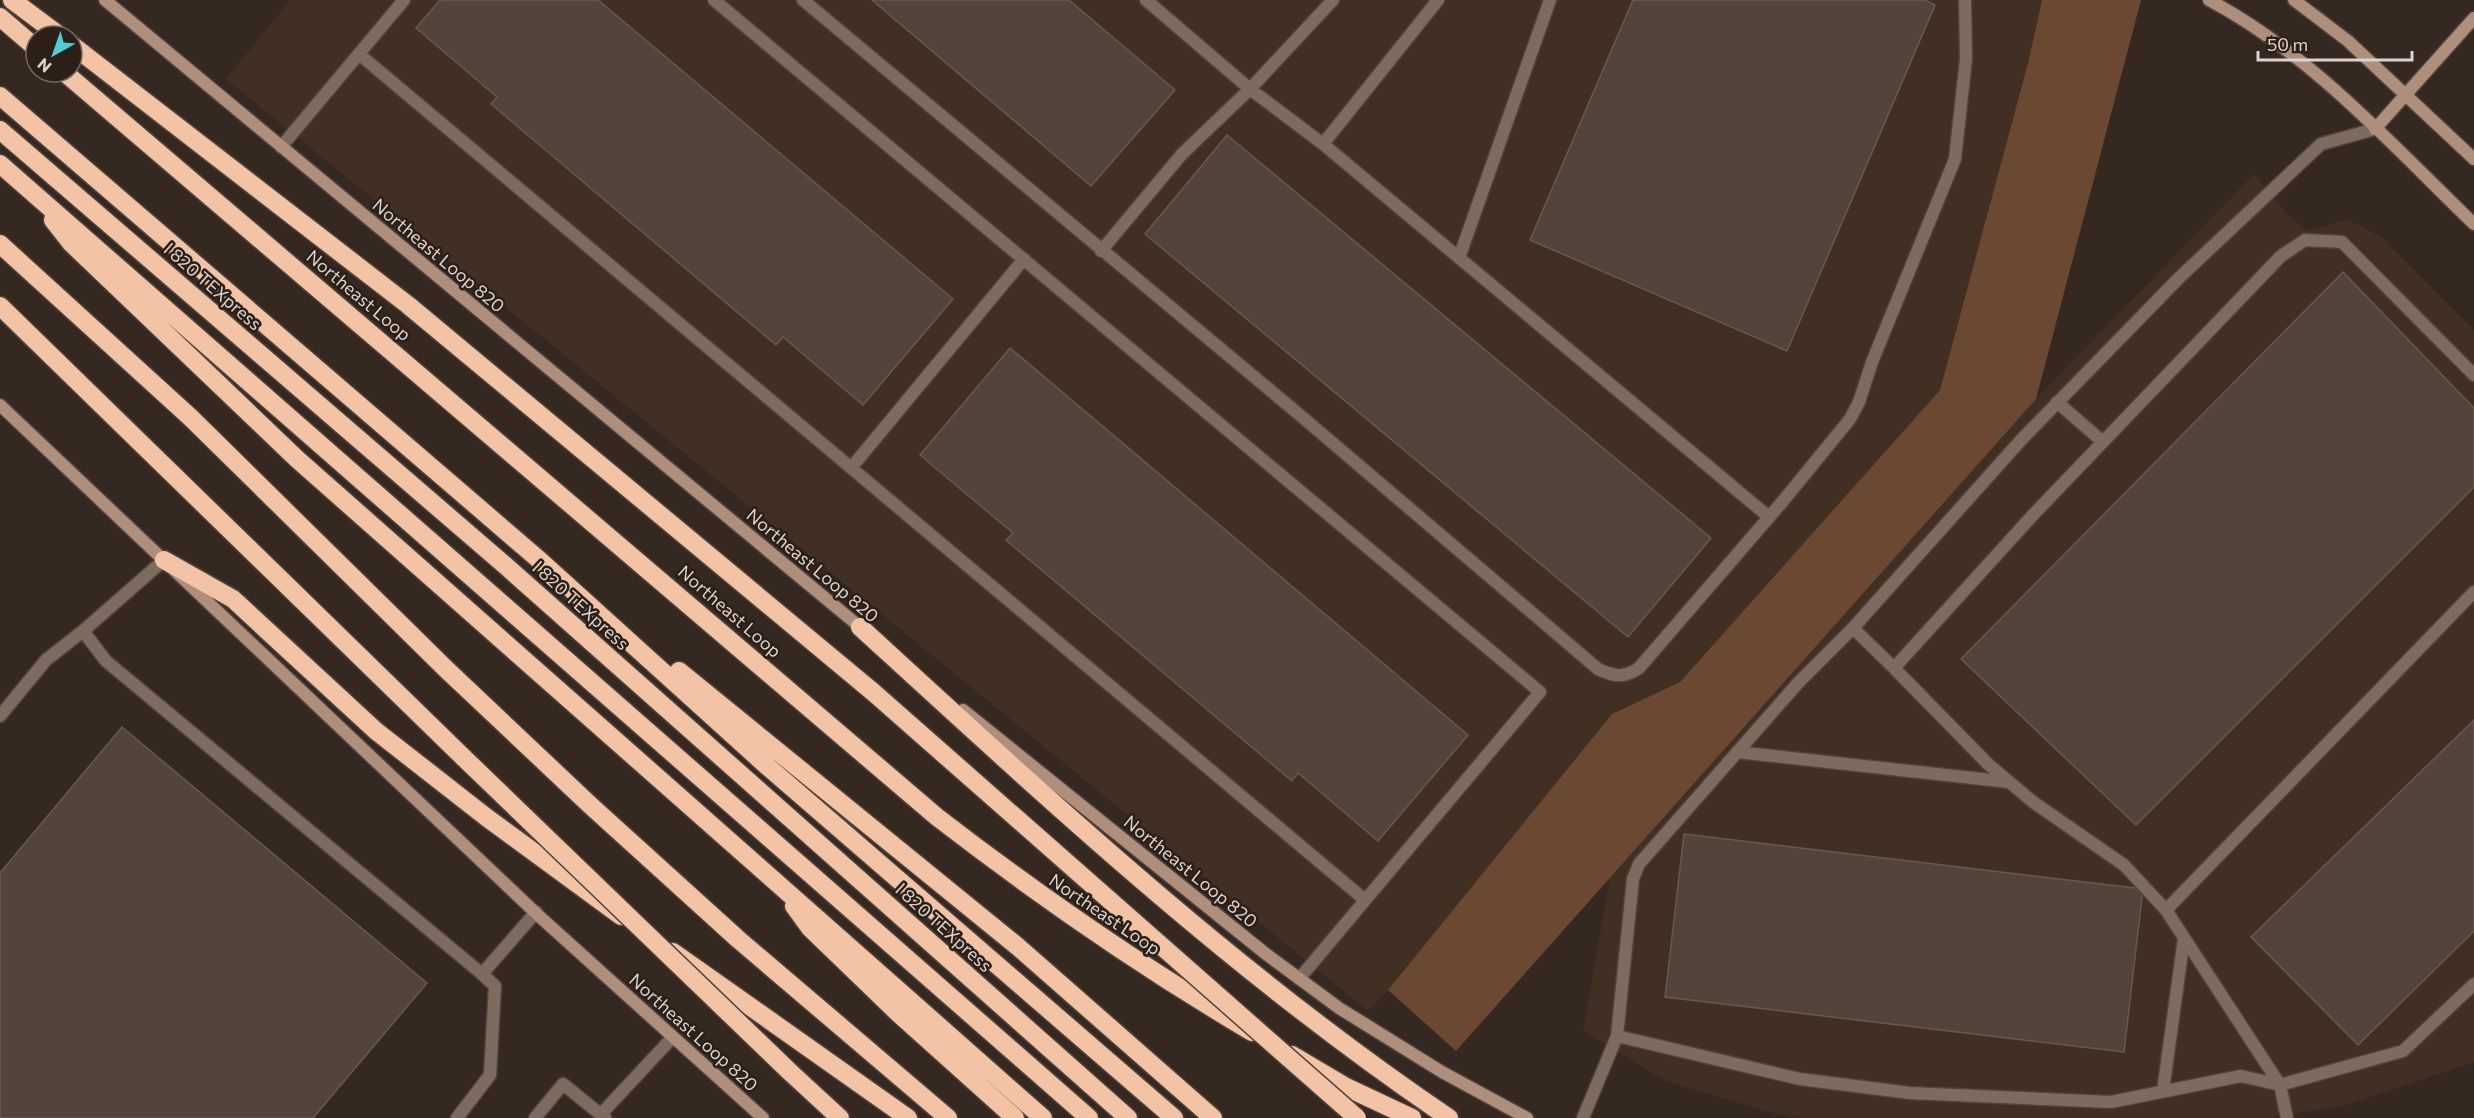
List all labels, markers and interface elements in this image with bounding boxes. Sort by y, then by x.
north arrow [24,24,84,84]
scale bar [2258,24,2412,62]
text: 50 m [2267,33,2308,55]
text: N [33,55,55,77]
street label: Northeast Loop 820 [369,193,509,317]
street label: I 820 TEXpress [160,238,266,334]
street label: Northeast Loop [302,245,416,345]
street label: Northeast Loop 820 [743,503,883,627]
street label: I 820 TEXpress [528,556,634,654]
street label: Northeast Loop [674,560,786,662]
street label: Northeast Loop 820 [1120,810,1262,932]
street label: Northeast Loop [1045,869,1165,959]
street label: I 820 TEXpress [891,878,997,976]
street label: Northeast Loop 820 [625,968,763,1096]

